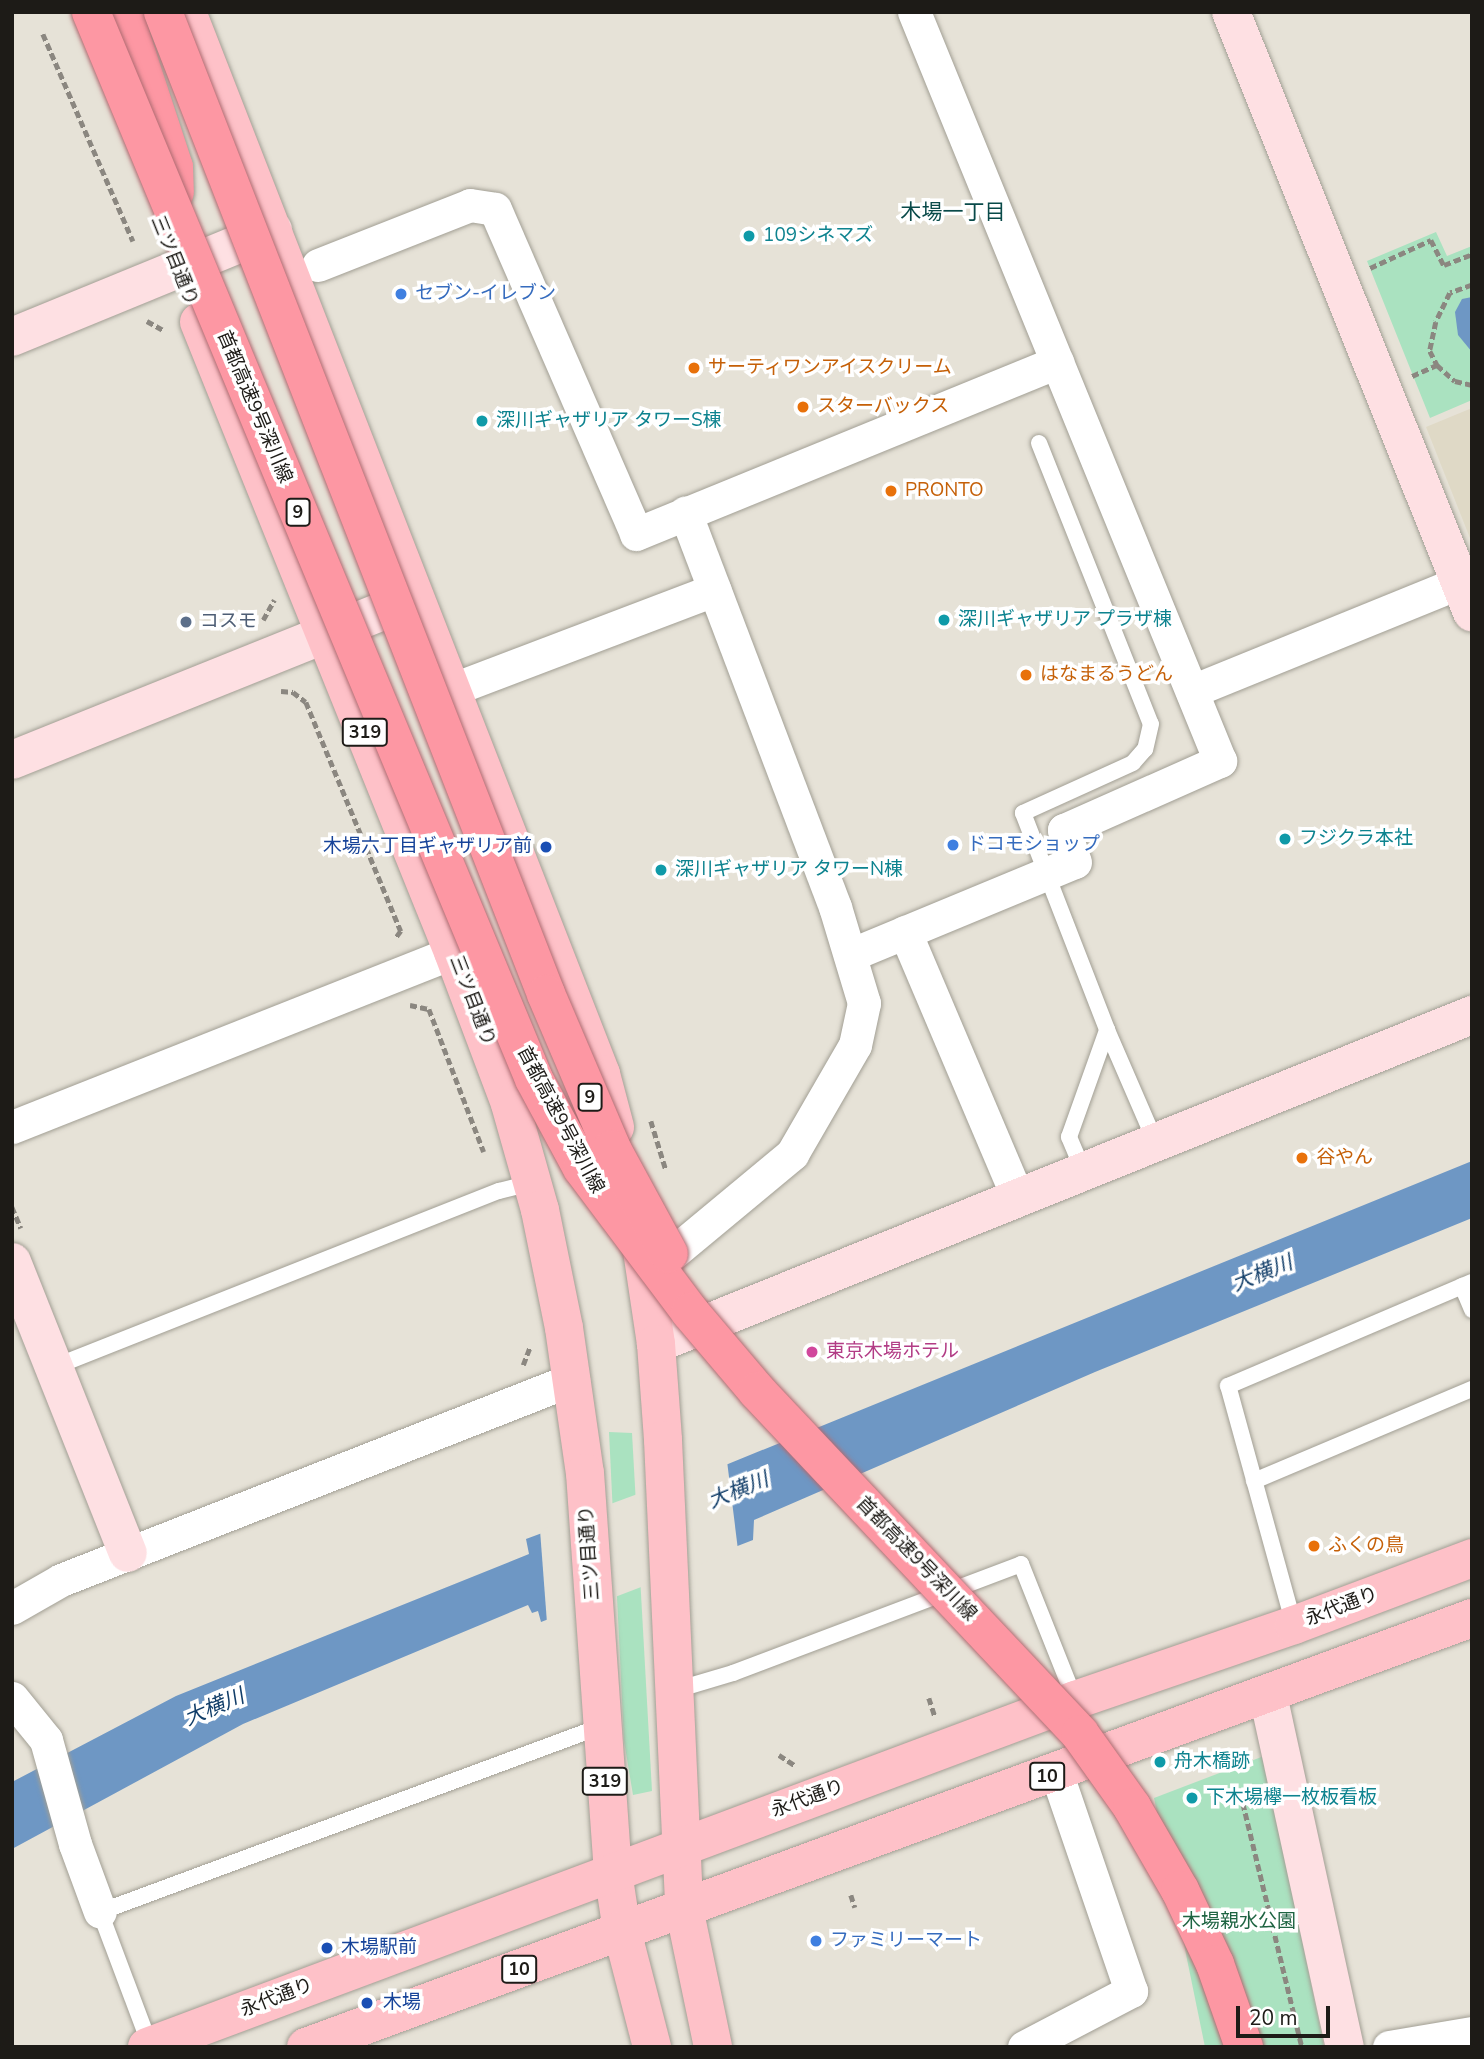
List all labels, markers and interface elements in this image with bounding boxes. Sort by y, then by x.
district label: 木場一丁目 [901,199,1005,225]
street label: 三ツ目通り [146,213,202,309]
place label: 109シネマズ [763,225,873,247]
marker: 109シネマズ [741,228,757,244]
place label: セブン-イレブン [415,283,556,305]
marker: セブン-イレブン [393,286,409,302]
street label: 首都高速9号深川線 [212,327,296,487]
place label: サーティワンアイスクリーム [708,357,955,379]
marker: サーティワンアイスクリーム [686,360,702,376]
place label: スターバックス [817,396,950,418]
marker: スターバックス [795,399,811,415]
place label: 深川ギャザリア タワーS棟 [496,410,722,432]
marker: 深川ギャザリア タワーS棟 [474,413,490,429]
place label: PRONTO [905,480,983,502]
marker: PRONTO [883,483,899,499]
road number: 9 [284,498,312,526]
place label: 深川ギャザリア プラザ棟 [958,609,1172,631]
place label: コスモ [200,611,257,633]
marker: 深川ギャザリア プラザ棟 [936,612,952,628]
marker: コスモ [178,614,194,630]
place label: はなまるうどん [1040,664,1173,686]
marker: はなまるうどん [1018,667,1034,683]
road number: 319 [340,718,390,746]
place label: フジクラ本社 [1299,828,1413,850]
marker: フジクラ本社 [1277,831,1293,847]
place label: ドコモショップ [967,834,1100,856]
place label: 木場六丁目ギャザリア前 [323,836,532,858]
marker: ドコモショップ [945,837,961,853]
marker: 木場六丁目ギャザリア前 [538,839,554,855]
place label: 深川ギャザリア タワーN棟 [675,859,903,881]
marker: 深川ギャザリア タワーN棟 [653,862,669,878]
street label: 三ツ目通り [444,953,500,1049]
street label: 首都高速9号深川線 [512,1043,608,1197]
road number: 9 [576,1082,604,1112]
place label: 谷やん [1316,1147,1373,1169]
marker: 谷やん [1294,1150,1310,1166]
water label: 大横川 [1228,1250,1296,1296]
place label: 東京木場ホテル [826,1341,959,1363]
marker: 東京木場ホテル [804,1344,820,1360]
water label: 大横川 [704,1467,772,1513]
street label: 首都高速9号深川線 [851,1492,981,1626]
street label: 三ツ目通り [575,1505,605,1601]
place label: ふくの鳥 [1328,1535,1404,1557]
marker: ふくの鳥 [1306,1538,1322,1554]
street label: 永代通り [1302,1583,1382,1631]
water label: 大横川 [180,1683,248,1731]
place label: 舟木橋跡 [1174,1751,1250,1773]
marker: 舟木橋跡 [1152,1754,1168,1770]
road number: 10 [1028,1762,1066,1791]
road number: 319 [580,1766,630,1796]
street label: 永代通り [768,1775,848,1823]
place label: 下木場欅一枚板看板 [1206,1787,1377,1809]
marker: 下木場欅一枚板看板 [1184,1790,1200,1806]
park label: 木場親水公園 [1182,1911,1296,1933]
place label: ファミリーマート [830,1930,982,1952]
marker: ファミリーマート [808,1933,824,1949]
place label: 木場駅前 [341,1937,417,1959]
marker: 木場駅前 [319,1940,335,1956]
road number: 10 [500,1954,538,1983]
street label: 永代通り [237,1974,317,2022]
place label: 木場 [383,1992,421,2014]
marker: 木場 [357,1993,377,2013]
scale bar [1239,1993,1334,2037]
text: 20 m [1249,2004,1298,2032]

